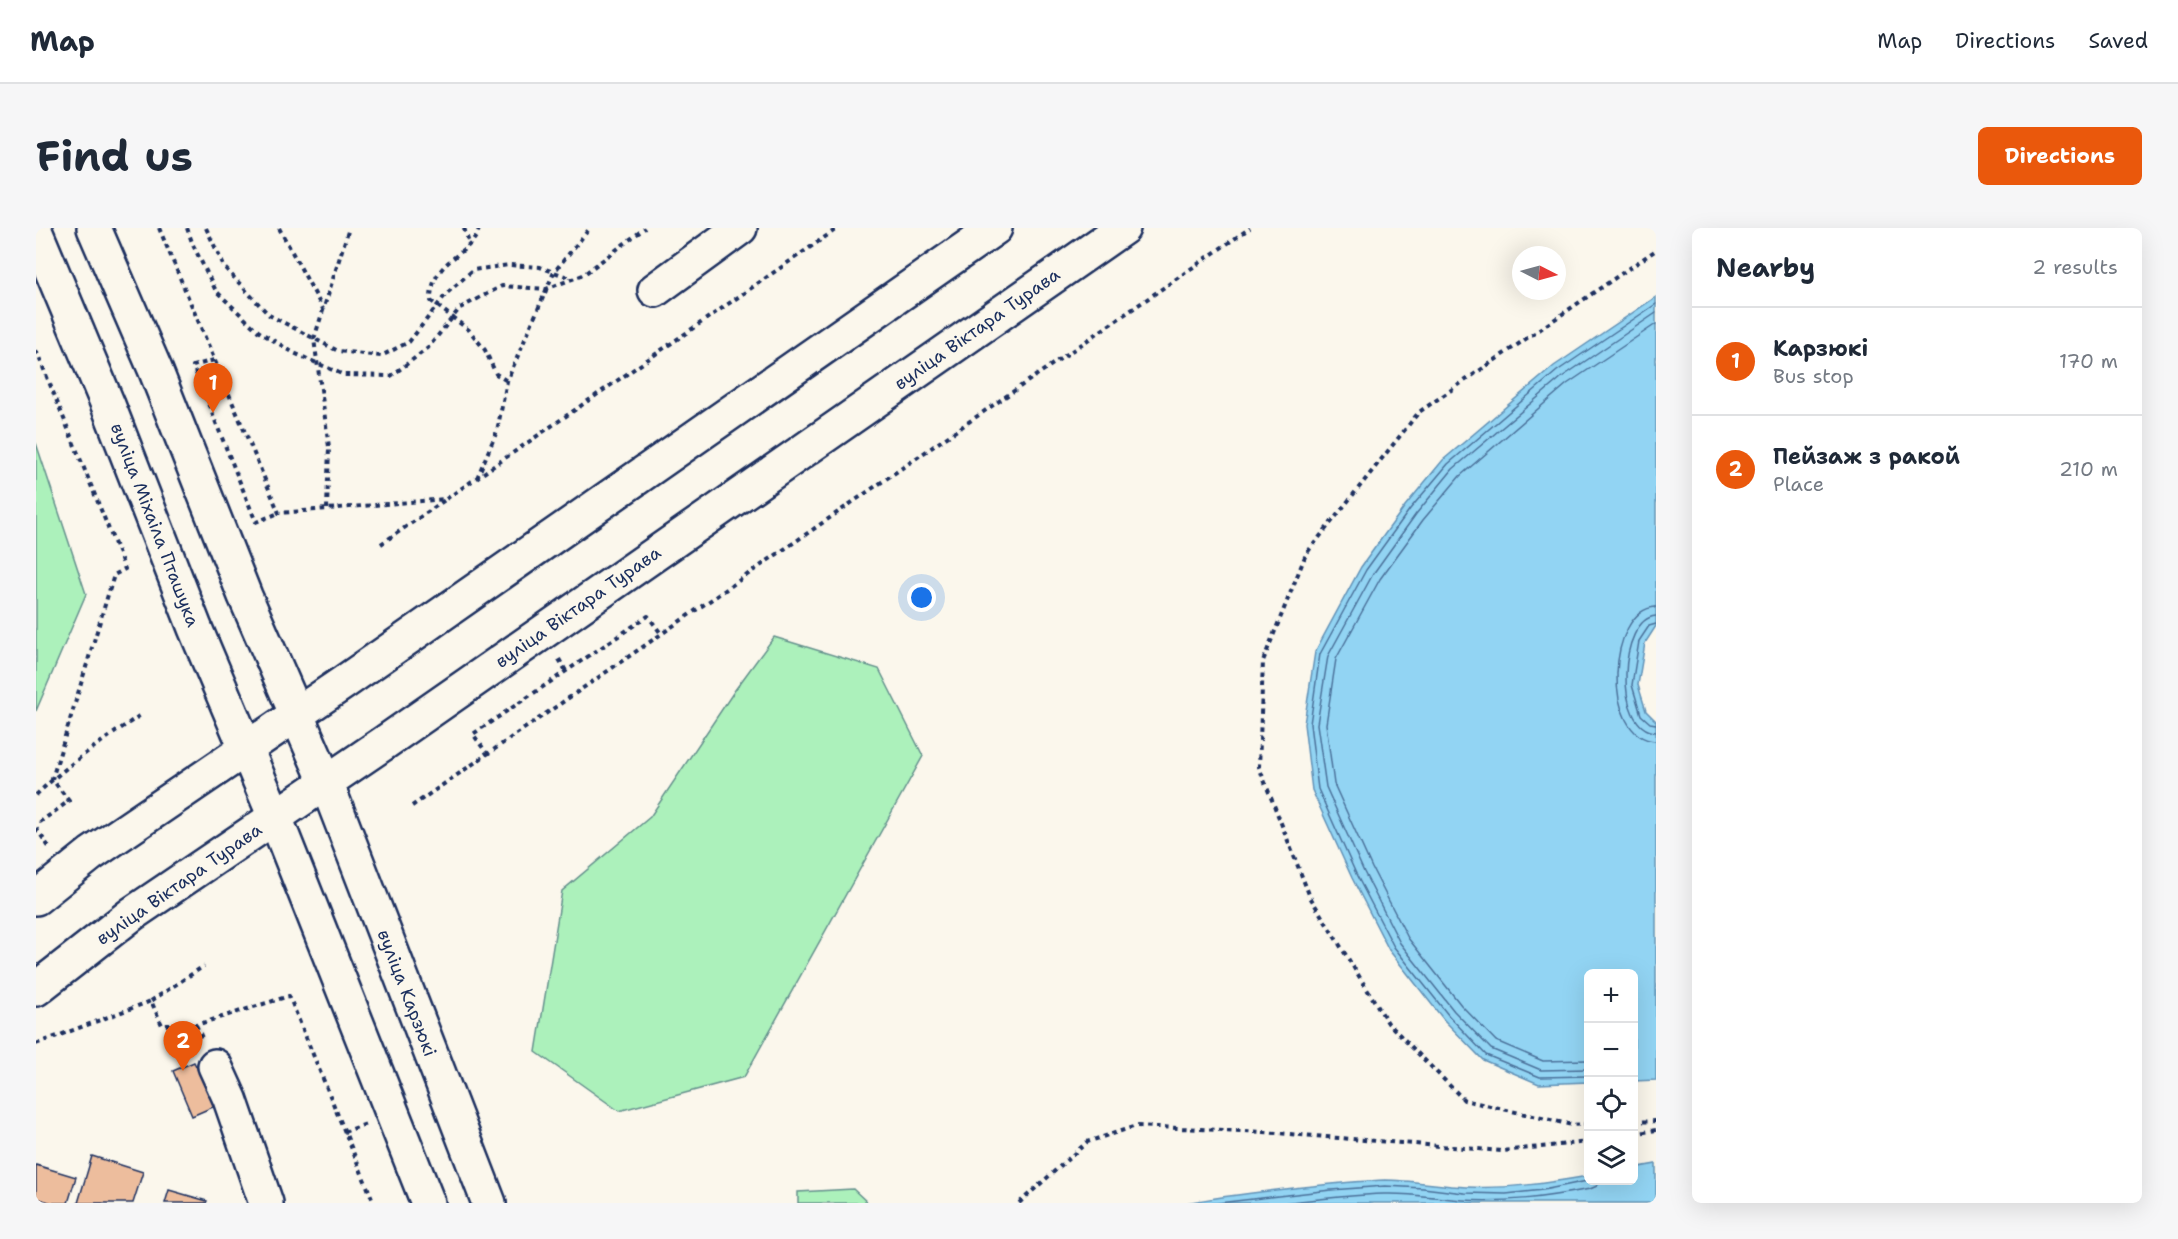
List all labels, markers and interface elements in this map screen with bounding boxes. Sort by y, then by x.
text: Map [30,22,95,60]
text: Map [1877,27,1922,55]
text: Directions [1955,27,2055,55]
text: Saved [2088,27,2148,55]
button: Directions [1978,127,2142,185]
text: Find us [36,128,193,184]
north arrow [1512,246,1566,300]
text: Nearby [1716,250,1815,285]
text: 2 results [2032,254,2118,280]
street label: вуліца Віктара Турава [889,263,1065,395]
text: Карзюкі [1773,334,1868,363]
text: 1 [1731,348,1740,374]
text: 170 m [2059,348,2118,374]
text: Bus stop [1773,363,1854,389]
pin: 1 [194,364,232,413]
street label: вуліца Міхаіла Пташука [105,420,205,630]
text: Пейзаж з ракой [1773,442,1960,471]
text: 2 [1729,456,1743,482]
text: 210 m [2059,456,2118,482]
text: Place [1773,471,1824,497]
street label: вуліца Віктара Турава [490,541,666,673]
your location [907,583,936,612]
street label: вуліца Віктара Турава [91,818,267,950]
street label: вуліца Карзюкі [372,926,442,1060]
map controls [1584,969,1638,1185]
button: + [1584,969,1638,1023]
pin: 2 [164,1022,202,1071]
button: − [1584,1023,1638,1077]
button: locate [1584,1077,1638,1131]
button: layers [1584,1131,1638,1185]

